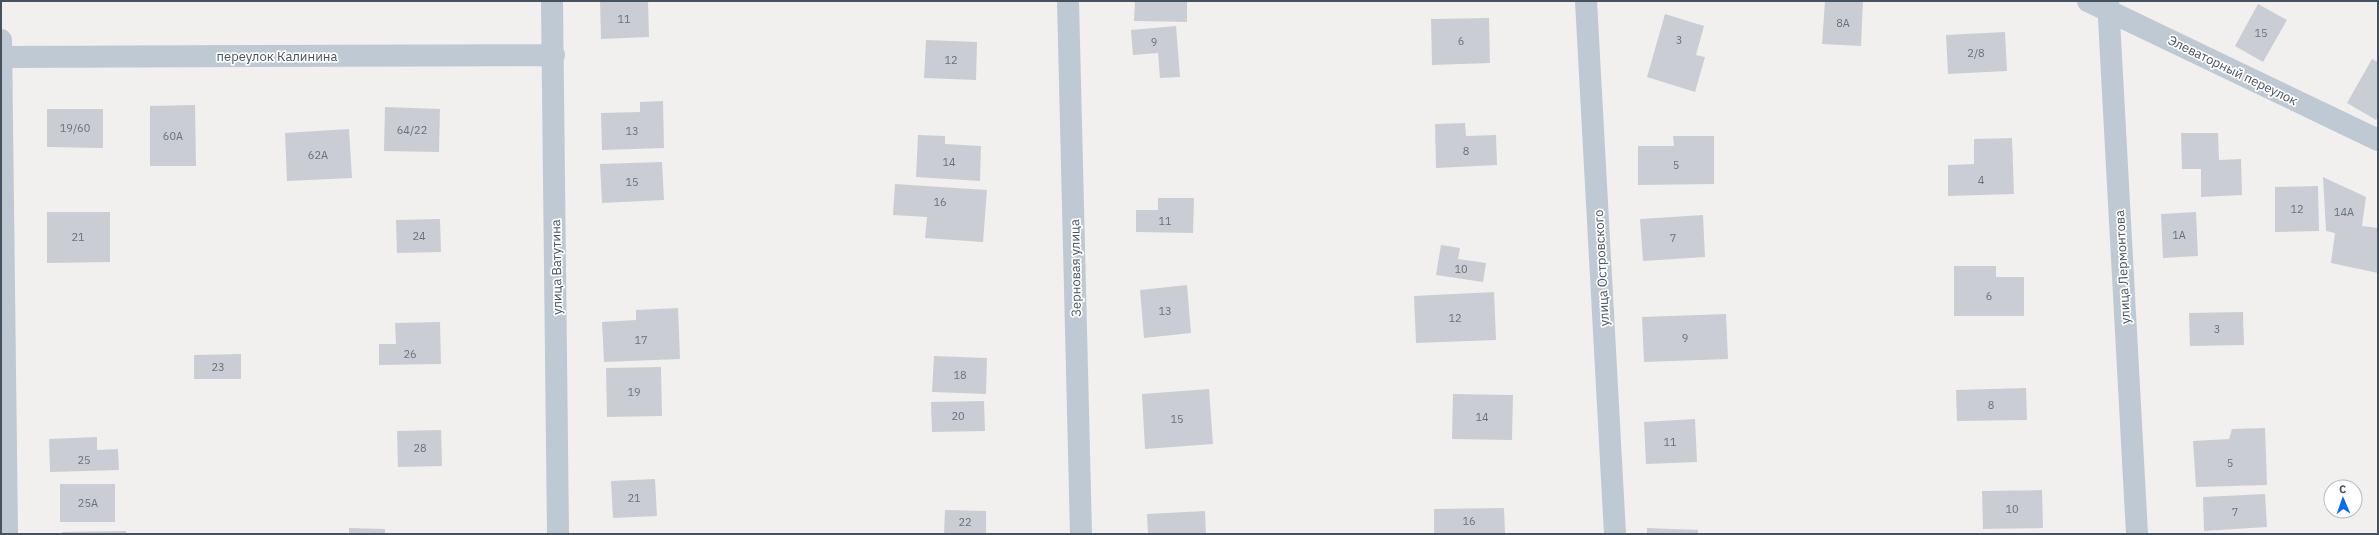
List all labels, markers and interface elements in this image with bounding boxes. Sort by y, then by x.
house number: 11 [617,12,631,26]
house number: 8А [1836,16,1850,30]
house number: 15 [2254,26,2268,40]
street label: Элеваторный переулок [2165,32,2300,109]
house number: 3 [1676,33,1682,47]
house number: 6 [1458,34,1464,48]
house number: 9 [1151,35,1157,49]
house number: 2/8 [1967,46,1985,60]
street label: переулок Калинина [217,48,337,65]
house number: 12 [944,53,958,67]
house number: 19/60 [60,121,90,135]
house number: 64/22 [397,123,427,137]
house number: 13 [625,124,639,138]
house number: 60А [163,129,183,143]
house number: 8 [1463,144,1469,158]
house number: 62А [308,148,328,162]
house number: 14 [942,155,956,169]
house number: 5 [1673,158,1679,172]
house number: 4 [1978,173,1985,187]
house number: 15 [625,175,639,189]
house number: 16 [933,195,947,209]
house number: 12 [2290,202,2304,216]
house number: 14А [2334,205,2354,219]
street label: улица Островского [1590,209,1613,327]
street label: улица Лермонтова [2111,210,2134,324]
house number: 11 [1158,214,1172,228]
street label: улица Ватутина [547,219,566,315]
street label: Зерновая улица [1066,219,1085,317]
house number: 1А [2172,228,2186,242]
house number: 24 [412,229,426,243]
house number: 21 [71,230,85,244]
house number: 7 [1670,231,1676,245]
house number: 10 [1454,262,1468,276]
house number: 6 [1986,289,1992,303]
house number: 13 [1158,304,1172,318]
house number: 12 [1448,311,1462,325]
house number: 3 [2214,322,2220,336]
house number: 9 [1682,331,1688,345]
house number: 17 [634,333,648,347]
house number: 26 [403,347,417,361]
house number: 23 [211,360,225,374]
house number: 18 [953,368,967,382]
house number: 19 [627,385,641,399]
house number: 8 [1988,398,1994,412]
house number: 20 [951,409,965,423]
house number: 14 [1475,410,1489,424]
house number: 15 [1170,412,1184,426]
house number: 11 [1663,435,1677,449]
house number: 28 [413,441,427,455]
house number: 25 [77,453,91,467]
house number: 5 [2227,456,2233,470]
north arrow [2323,479,2363,519]
text: С [2339,482,2346,496]
house number: 21 [627,491,641,505]
house number: 25А [78,496,98,510]
house number: 10 [2005,502,2019,516]
house number: 7 [2232,505,2238,519]
house number: 16 [1462,514,1476,528]
house number: 22 [958,515,972,529]

